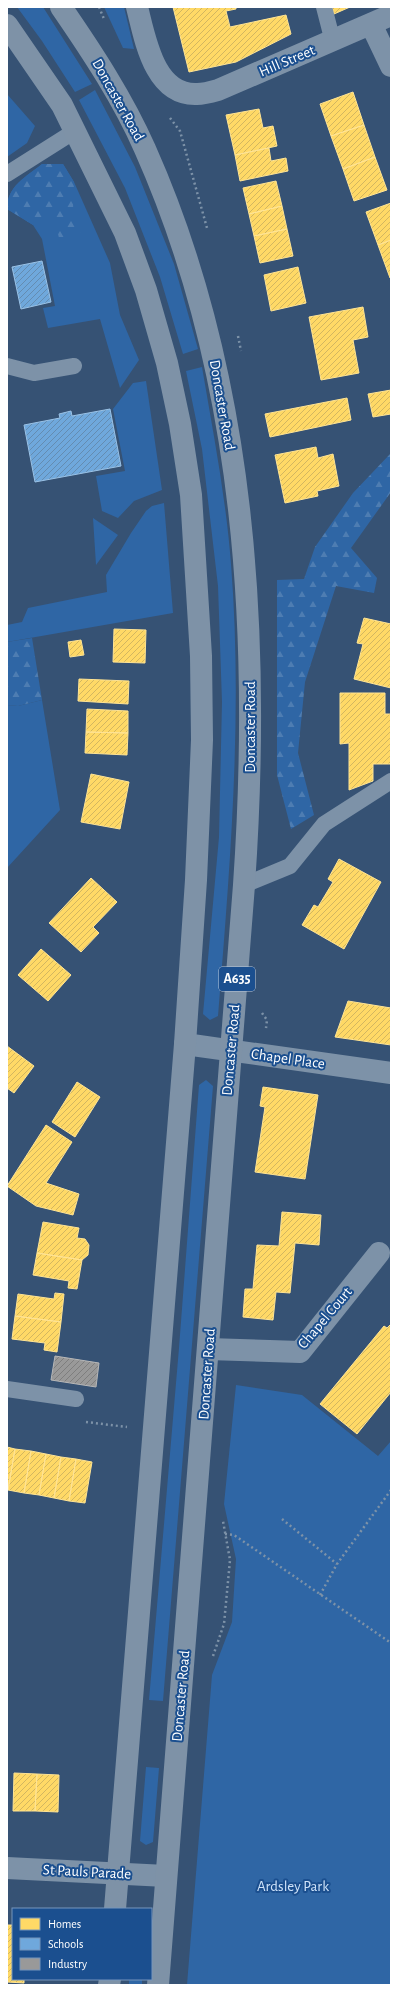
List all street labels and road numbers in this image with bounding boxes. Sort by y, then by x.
street label: Hill Street [257,42,317,79]
street label: Doncaster Road [89,56,147,144]
street label: Doncaster Road [207,359,237,452]
street label: Doncaster Road [243,681,258,773]
road number: A635 [219,967,255,991]
street label: Doncaster Road [220,1004,242,1096]
street label: Chapel Place [250,1046,326,1072]
street label: Chapel Court [295,1284,355,1352]
street label: Doncaster Road [196,1328,218,1420]
street label: Doncaster Road [170,1650,192,1742]
street label: St Pauls Parade [42,1862,132,1882]

